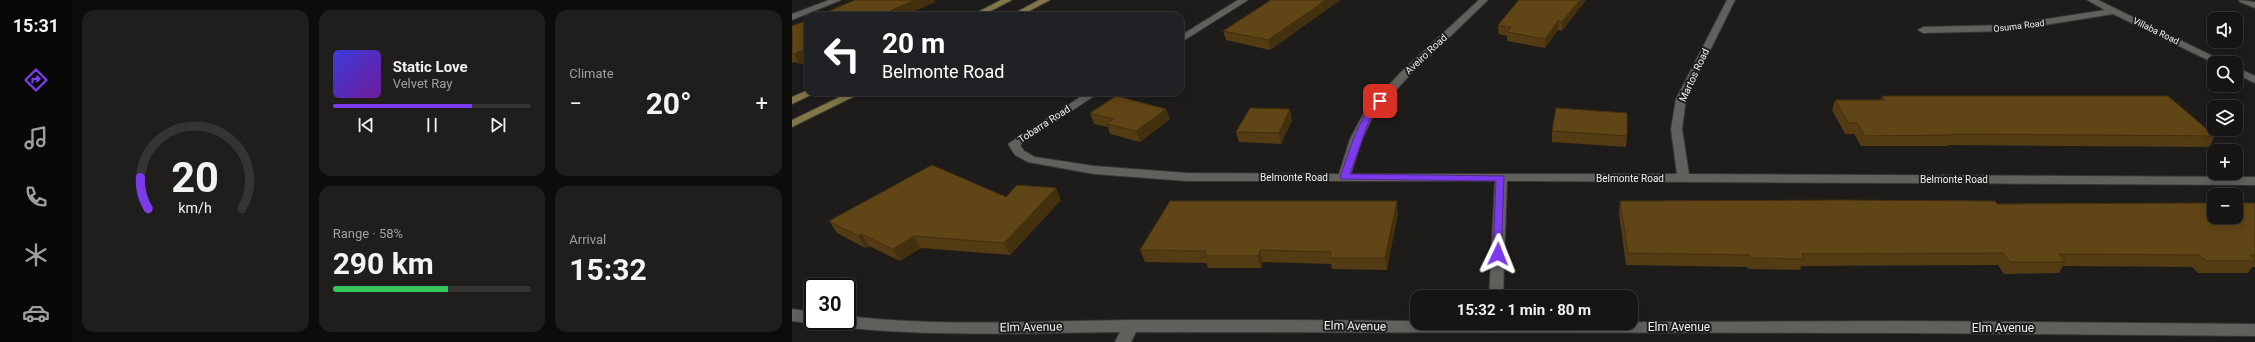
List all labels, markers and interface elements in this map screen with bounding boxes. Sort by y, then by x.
map controls [2207,12,2243,224]
button: sound [2207,12,2243,48]
text: 15:31 [13,15,59,36]
street label: Villaba Road [2131,16,2181,46]
street label: Osuma Road [1993,18,2045,34]
text: 20 m [882,27,945,60]
icon: left [816,28,868,80]
street label: Aveiro Road [1403,32,1449,76]
street label: Martos Road [1677,47,1711,103]
button: search [2207,56,2243,92]
text: Static Love [393,58,468,76]
text: Belmonte Road [882,61,1004,82]
icon: directions [22,66,50,94]
text: Climate [569,66,614,81]
text: Velvet Ray [393,76,452,91]
pin [1363,84,1397,118]
text: 20° [646,86,692,121]
icon: arrive [1369,90,1391,112]
text: − [569,91,582,116]
text: + [756,91,768,116]
button: layers [2207,100,2243,136]
street label: Tobarra Road [1016,103,1072,145]
icon: previous [355,114,377,136]
icon: pause [421,114,443,136]
icon: next [487,114,509,136]
icon: music [22,124,50,152]
button: + [2207,144,2243,180]
text: 20 [171,153,219,202]
street label: Belmonte Road [1260,172,1328,183]
street label: Belmonte Road [1596,173,1664,184]
street label: Belmonte Road [1920,174,1988,185]
icon: phone [22,183,50,211]
button: − [2207,188,2243,224]
text: km/h [179,200,212,216]
text: Range · 58% [333,226,403,241]
text: Arrival [569,232,606,247]
position arrow [1477,233,1519,275]
icon: climate [22,241,50,269]
text: 290 km [333,246,434,281]
text: 15:32 [569,252,647,287]
speed limit sign: 30 [804,278,856,330]
icon: car [22,299,50,327]
text: 15:32 · 1 min · 80 m [1457,301,1591,319]
street label: Elm Avenue [1324,318,1386,334]
street label: Elm Avenue [1000,319,1062,335]
street label: Elm Avenue [1648,320,1710,334]
street label: Elm Avenue [1972,321,2034,335]

